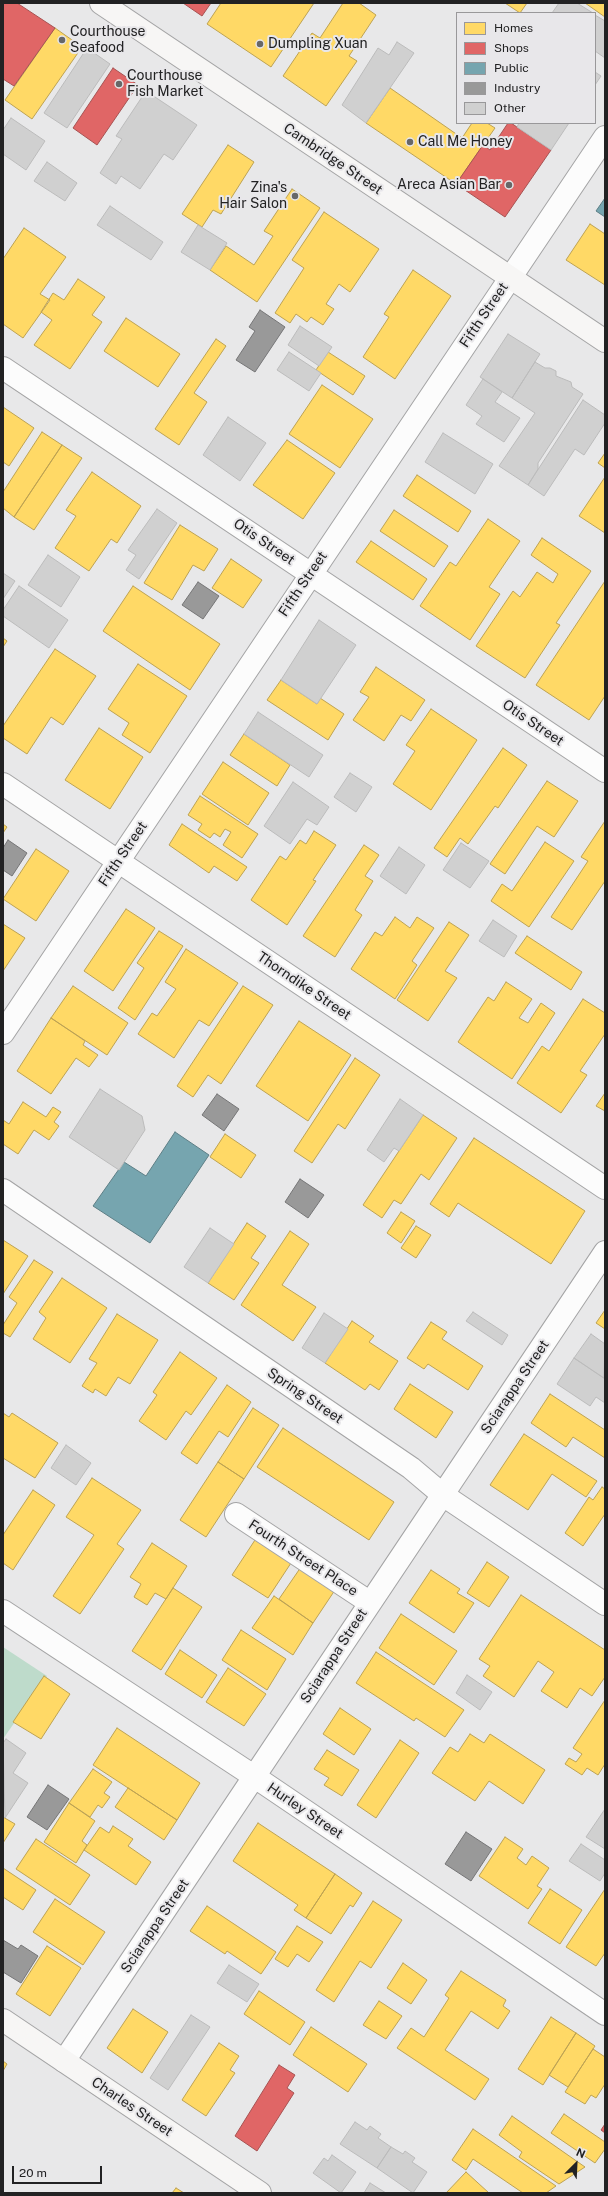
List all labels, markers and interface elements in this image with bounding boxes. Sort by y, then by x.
legend [456,12,596,124]
text: Homes [494,21,533,35]
place label: Courthouse Seafood [70,24,146,56]
marker: Courthouse Seafood [57,35,67,45]
place label: Dumpling Xuan [268,36,368,52]
marker: Dumpling Xuan [255,39,265,49]
text: Shops [494,41,529,55]
text: Public [494,61,529,75]
place label: Courthouse Fish Market [127,68,203,100]
marker: Courthouse Fish Market [114,79,124,89]
text: Industry [494,81,540,95]
text: Other [494,101,526,115]
street label: Cambridge Street [280,120,386,198]
place label: Call Me Honey [418,134,513,150]
marker: Call Me Honey [405,137,415,147]
place label: Areca Asian Bar [397,177,501,193]
place label: Zina's Hair Salon [219,180,287,212]
marker: Areca Asian Bar [504,180,514,190]
marker: Zina's Hair Salon [290,191,300,201]
street label: Fifth Street [456,279,512,351]
street label: Otis Street [230,515,298,569]
street label: Fifth Street [275,548,331,620]
street label: Otis Street [499,696,567,750]
street label: Fifth Street [95,818,151,890]
street label: Thorndike Street [254,948,354,1024]
street label: Sciarappa Street [477,1337,553,1437]
street label: Spring Street [264,1364,346,1428]
street label: Fourth Street Place [245,1516,361,1600]
street label: Sciarappa Street [297,1605,371,1707]
street label: Hurley Street [264,1779,346,1843]
street label: Sciarappa Street [117,1876,193,1976]
street label: Charles Street [88,2074,176,2140]
north arrow [556,2144,596,2184]
text: N [575,2146,587,2160]
scale bar [14,2158,104,2184]
text: 20 m [19,2166,47,2180]

